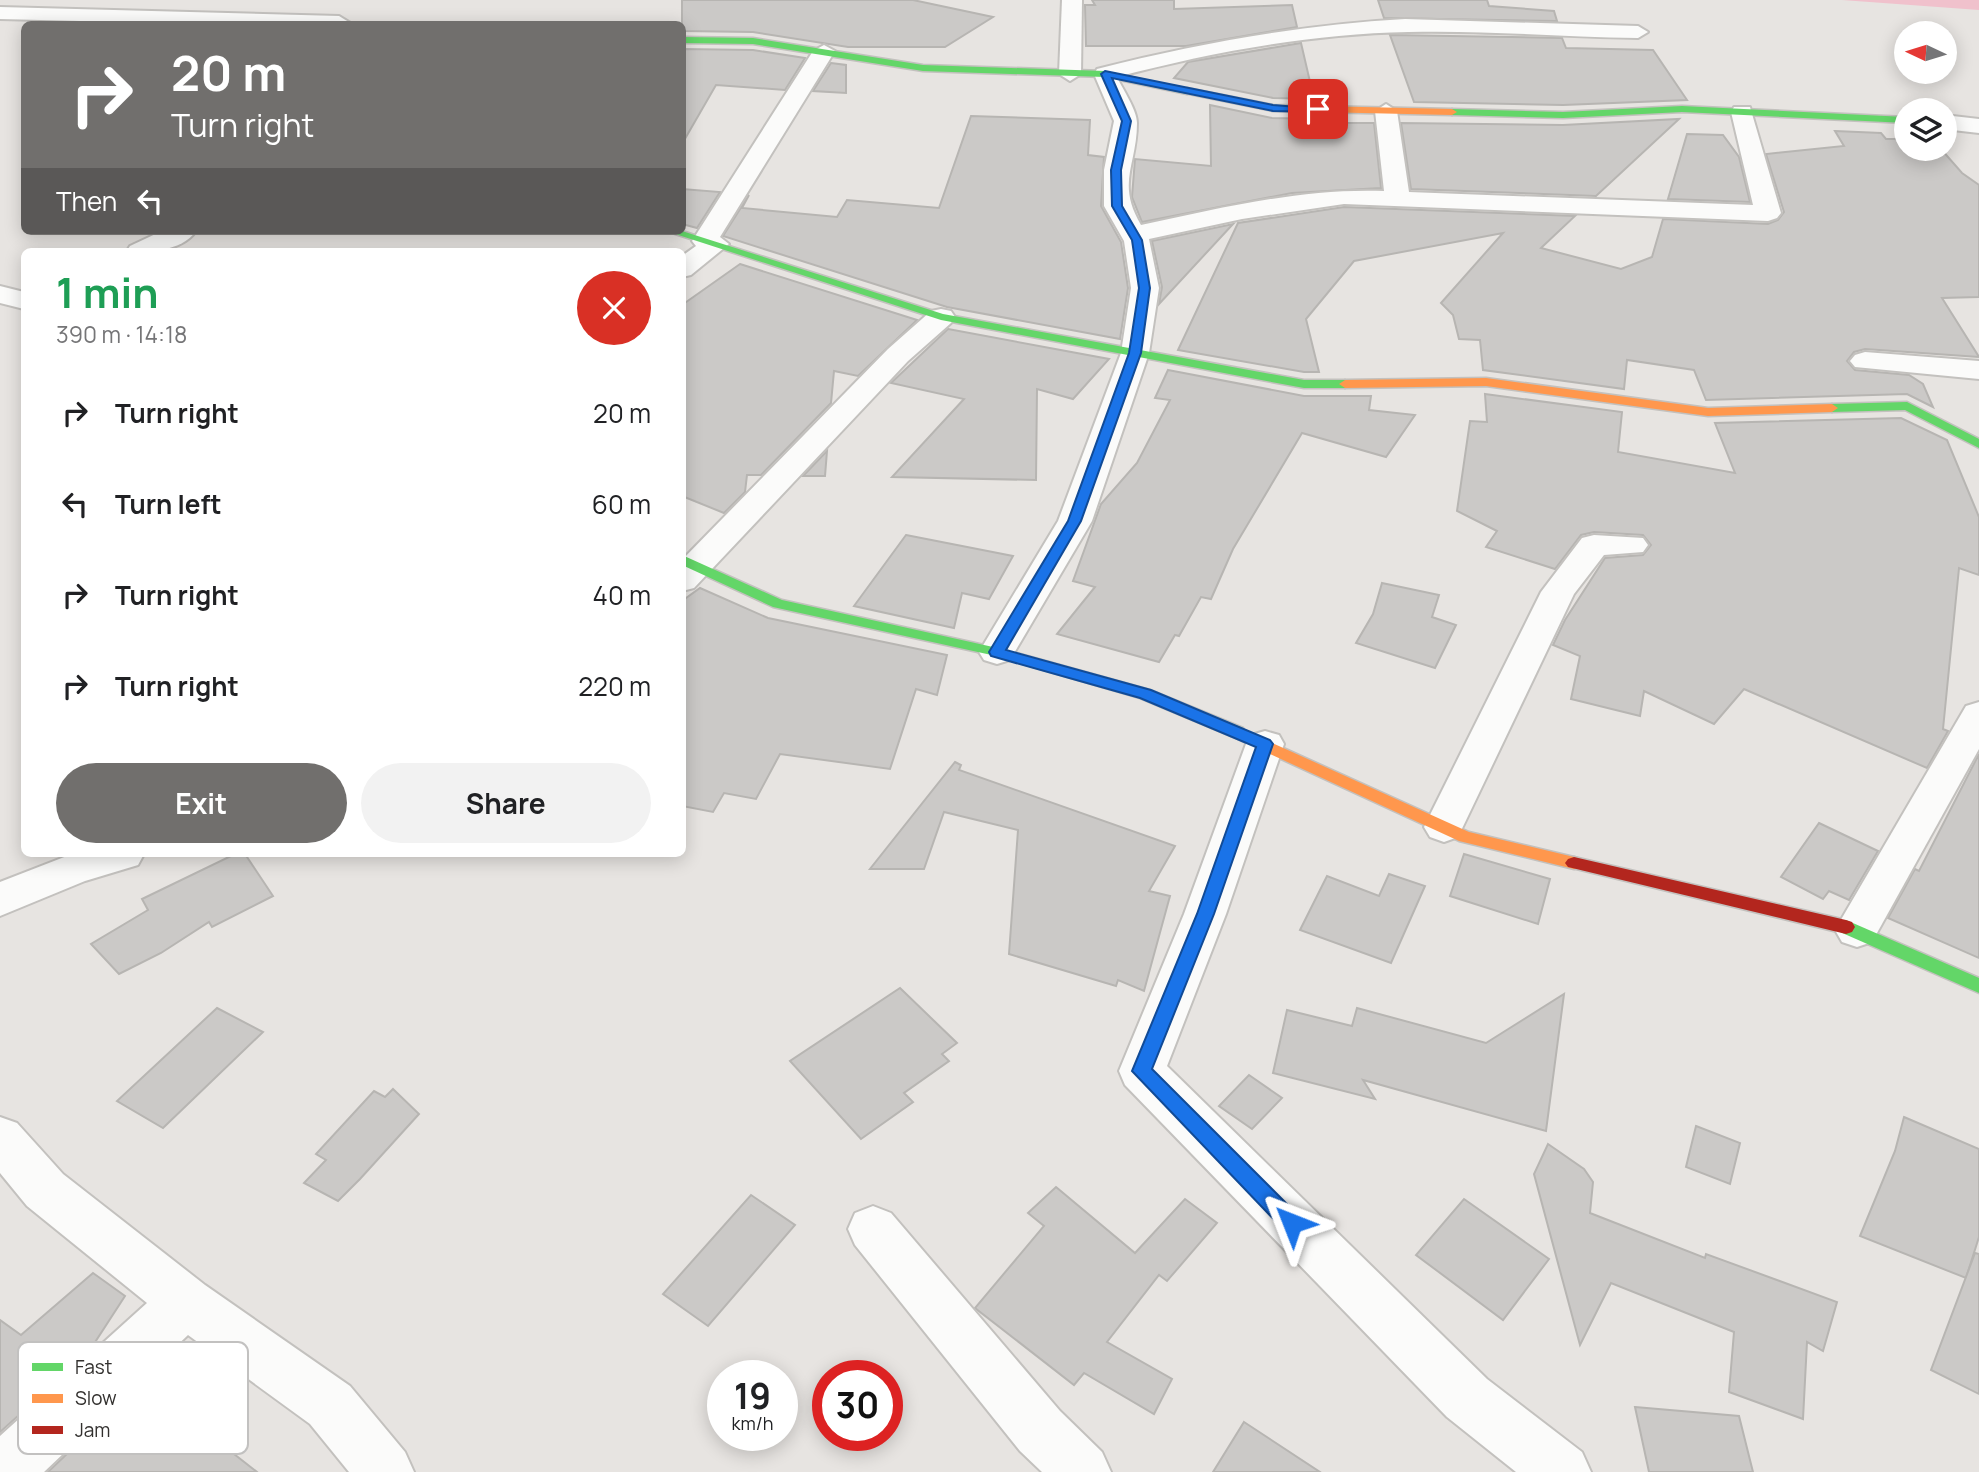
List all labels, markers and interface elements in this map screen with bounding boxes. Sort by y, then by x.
north arrow [1894,21,1956,84]
map controls [1894,21,1957,161]
text: 20 m [171,39,286,106]
icon: right [56,49,147,140]
pin [1288,79,1348,139]
icon: arrive [1299,90,1337,128]
button: layers [1894,98,1957,161]
text: Turn right [171,103,314,147]
icon: left [131,182,169,220]
text: Then [56,183,117,219]
text: 1 min [56,263,159,321]
button: close [577,271,651,345]
text: 390 m · 14:18 [56,318,187,350]
icon: right [56,394,94,432]
text: Turn right [115,395,239,431]
text: 20 m [593,395,651,431]
icon: left [56,485,94,523]
text: Turn left [115,486,222,522]
text: 60 m [592,486,651,522]
icon: right [56,576,94,614]
text: Turn right [115,577,239,613]
text: 40 m [593,577,651,613]
icon: right [56,667,94,705]
text: Turn right [115,668,239,704]
text: 220 m [578,668,651,704]
button: Exit [56,763,347,843]
button: Share [361,763,651,843]
position arrow [1255,1186,1329,1260]
legend [18,1342,248,1454]
text: Fast [75,1354,112,1380]
speed limit sign: 30 [812,1360,903,1451]
text: 19 [734,1372,771,1420]
text: Slow [75,1385,117,1411]
text: km/h [732,1411,773,1435]
text: Jam [75,1417,110,1443]

